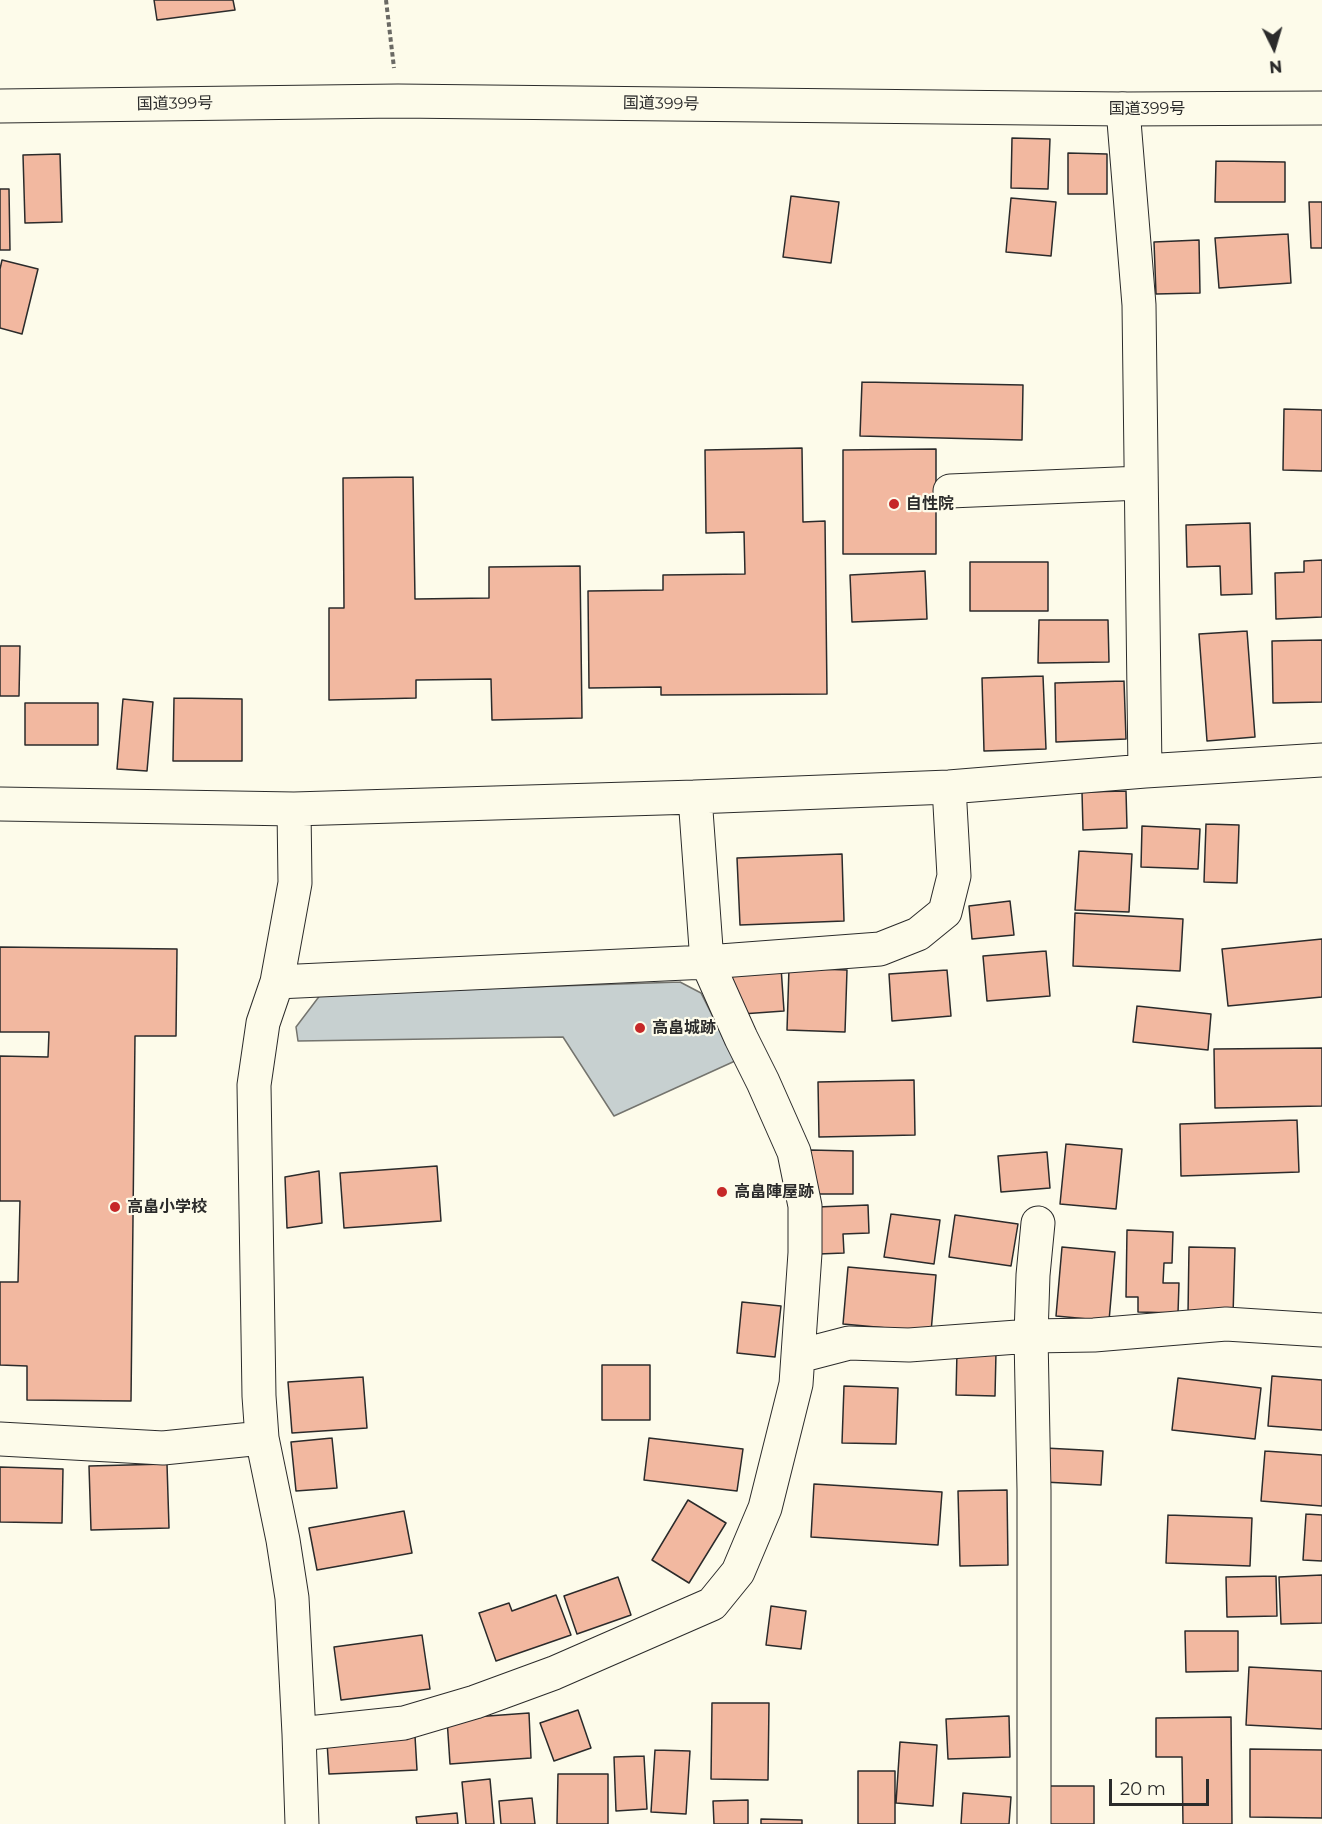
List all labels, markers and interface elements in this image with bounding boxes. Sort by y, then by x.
north arrow [1244,18,1304,78]
text: N [1268,56,1283,76]
street label: 国道399号 [137,94,213,114]
street label: 国道399号 [623,94,699,114]
street label: 国道399号 [1109,99,1185,119]
place label: 自性院 [906,494,954,514]
marker: 自性院 [887,497,901,511]
place label: 高畠城跡 [652,1018,716,1038]
marker: 高畠城跡 [633,1021,647,1035]
place label: 高畠陣屋跡 [734,1182,814,1202]
marker: 高畠陣屋跡 [715,1185,729,1199]
place label: 高畠小学校 [127,1197,207,1217]
marker: 高畠小学校 [108,1200,122,1214]
scale bar [1112,1767,1212,1805]
text: 20 m [1120,1778,1166,1800]

